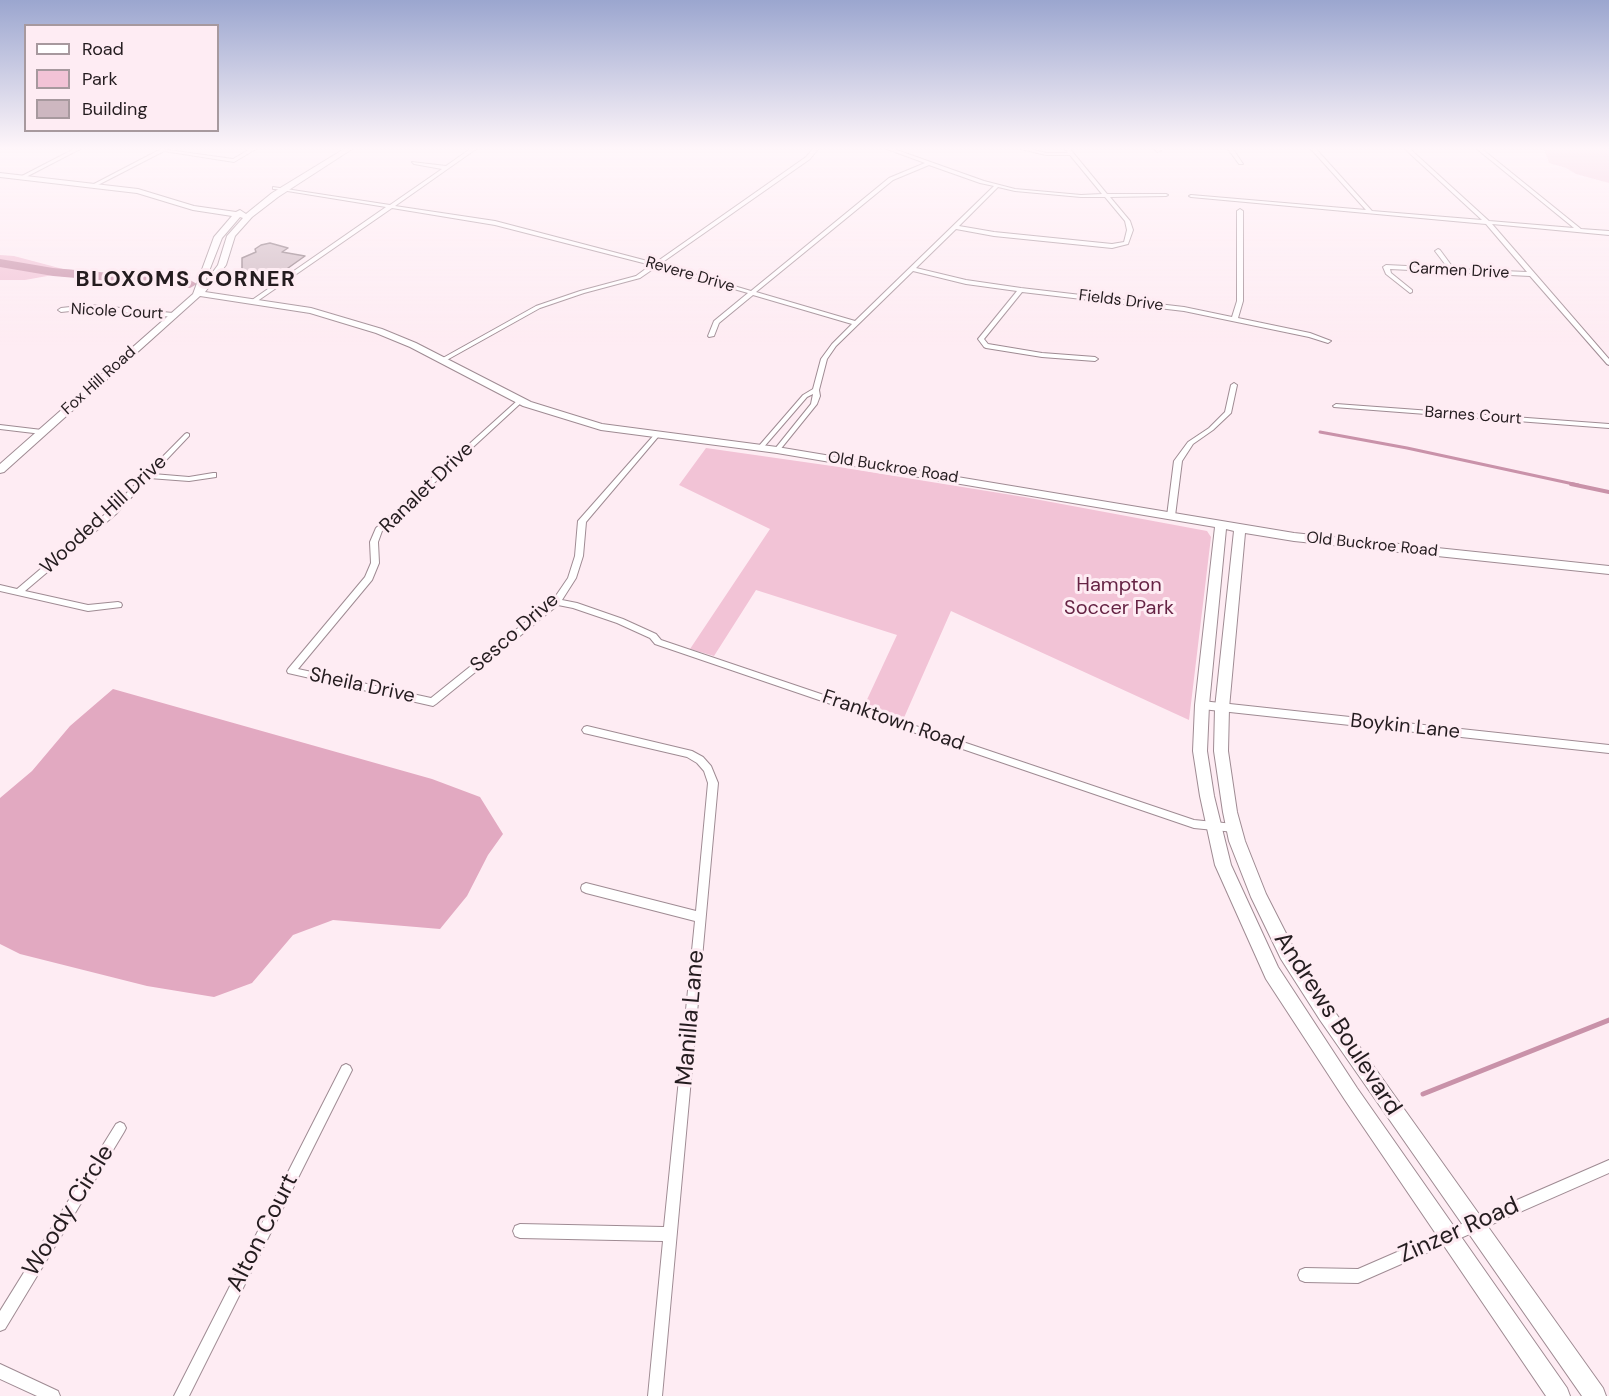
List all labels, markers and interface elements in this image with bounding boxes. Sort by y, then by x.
legend [24,24,219,132]
text: Road [82,37,124,61]
text: Park [82,67,118,91]
text: Building [82,97,147,121]
street label: Revere Drive [643,253,737,297]
street label: Carmen Drive [1408,259,1510,283]
district label: BLOXOMS CORNER [76,267,296,293]
street label: Fields Drive [1078,286,1164,316]
street label: Nicole Court [70,300,164,324]
street label: Fox Hill Road [58,343,140,419]
street label: Barnes Court [1424,403,1522,429]
street label: Ranalet Drive [375,437,479,539]
street label: Old Buckroe Road [826,448,960,488]
street label: Wooded Hill Drive [36,450,172,580]
street label: Old Buckroe Road [1305,529,1439,561]
park label: Hampton Soccer Park [1064,574,1174,621]
street label: Sesco Drive [466,588,564,678]
street label: Sheila Drive [307,663,417,709]
street label: Franktown Road [819,686,967,756]
street label: Boykin Lane [1349,709,1461,745]
street label: Andrews Boulevard [1267,927,1407,1121]
street label: Manilla Lane [671,949,711,1087]
street label: Woody Circle [17,1140,121,1282]
street label: Alton Court [221,1169,305,1297]
street label: Zinzer Road [1395,1192,1523,1270]

